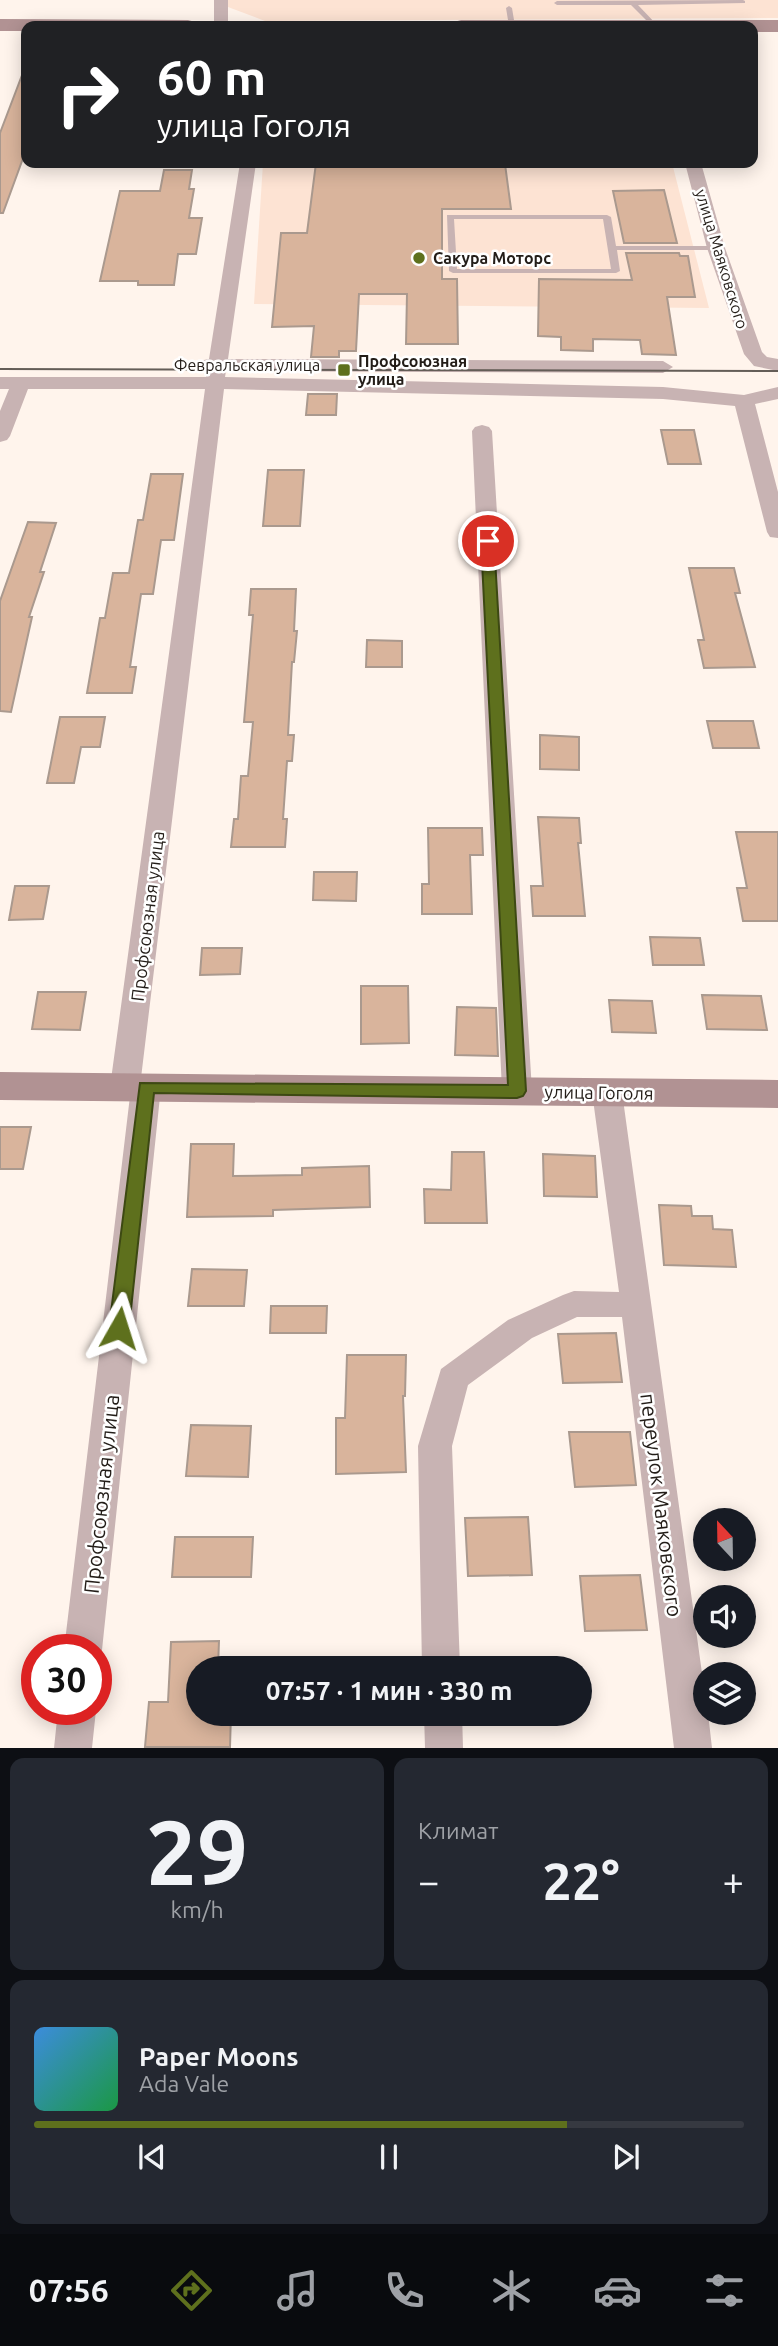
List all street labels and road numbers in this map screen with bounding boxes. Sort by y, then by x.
street label: улица Маяковского [692,187,752,331]
street label: Февральская улица [174,356,320,374]
street label: Профсоюзная улица [127,830,167,1002]
street label: улица Гоголя [544,1081,654,1103]
street label: переулок Маяковского [636,1392,688,1618]
street label: Профсоюзная улица [79,1393,123,1595]

